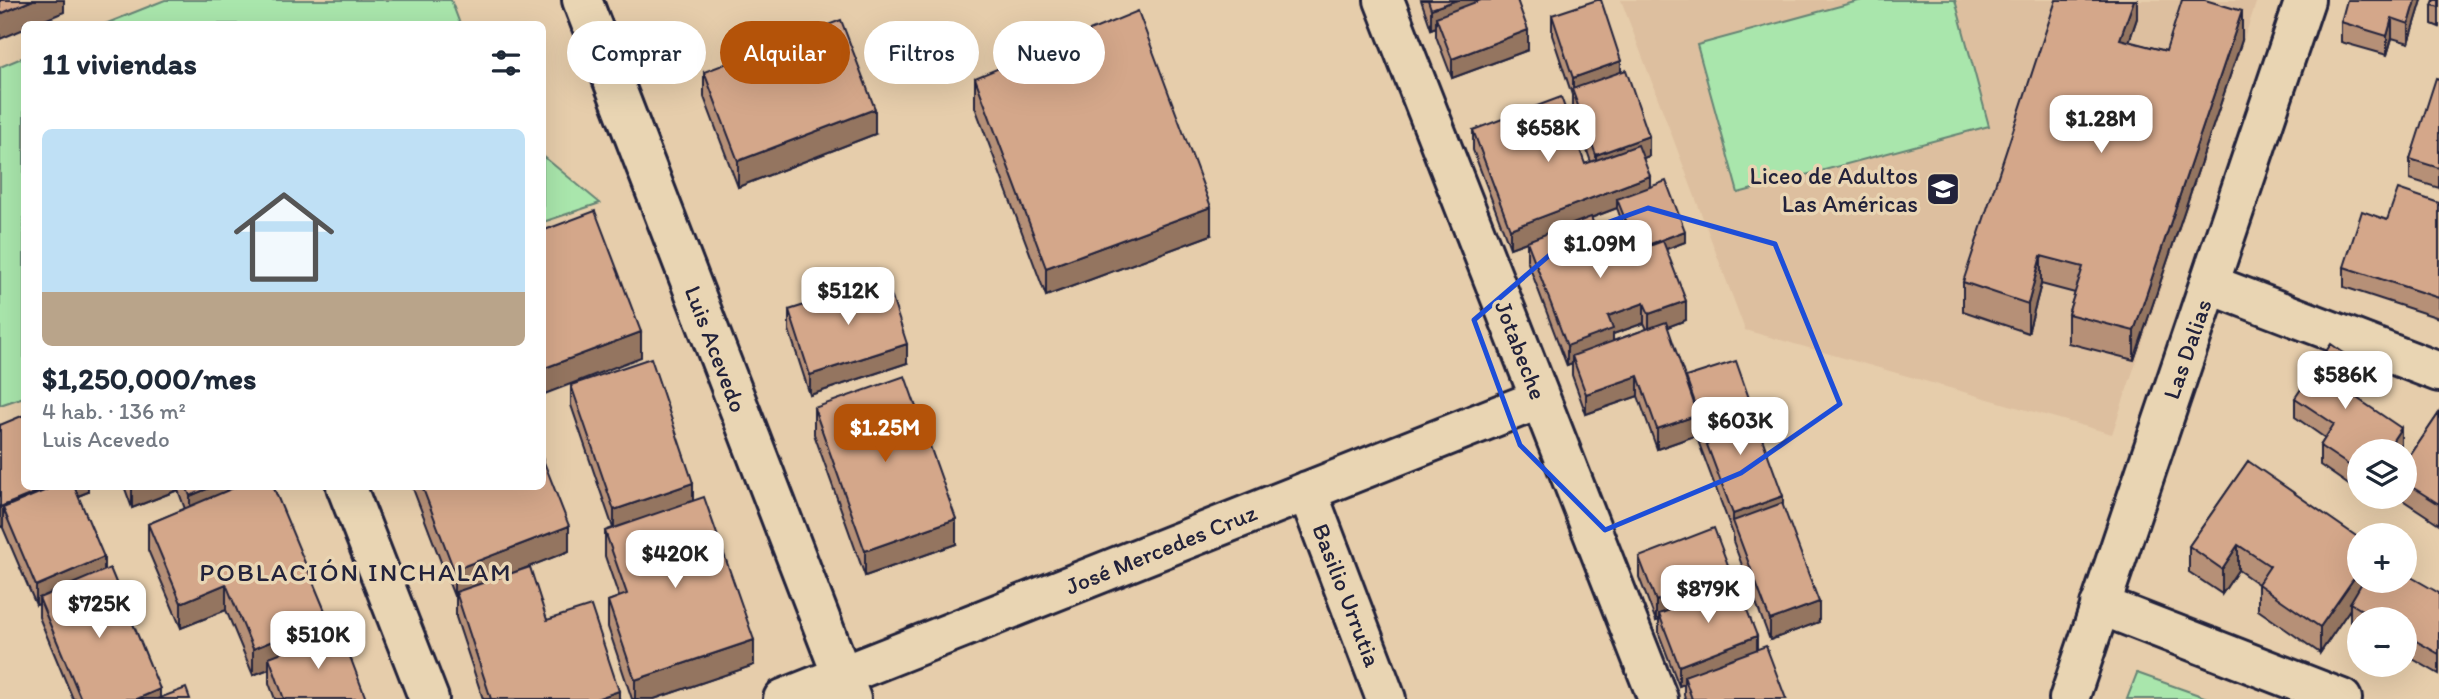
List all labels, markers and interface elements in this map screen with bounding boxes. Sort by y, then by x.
chip: Comprar [567,21,706,84]
chip: Alquilar [720,21,850,84]
chip: Filtros [864,21,979,84]
chip: Nuevo [993,21,1105,84]
icon: filters [487,44,525,82]
text: 11 viviendas [42,45,197,82]
pin: $1.28M [2044,96,2158,155]
pin: $658K [1499,104,1597,164]
text: $1.28M [2066,104,2136,132]
text: $658K [1516,113,1580,141]
place label: Liceo de Adultos Las Américas [1750,161,1918,218]
school or university icon: Liceo de Adultos Las Américas [1924,170,1962,208]
icon: home [221,174,347,300]
pin: $1.09M [1543,220,1657,280]
text: $1.09M [1564,229,1636,257]
pin: $512K [799,268,897,327]
text: $512K [817,276,879,304]
street label: Luis Acevedo [679,282,753,416]
street label: Las Dalias [2156,295,2218,403]
street label: Jotabeche [1489,296,1553,404]
pin: $586K [2296,352,2394,411]
text: $1,250,000/mes [42,360,256,397]
text: $586K [2313,360,2377,388]
text: 4 hab. · 136 m² [42,397,186,425]
pin: $603K [1691,398,1789,457]
pin: $1.25M [828,405,942,464]
text: $603K [1707,406,1773,434]
text: $1.25M [850,413,920,441]
text: Luis Acevedo [42,425,170,453]
map controls [2347,439,2417,677]
button: layers [2347,439,2417,509]
street label: José Mercedes Cruz [1061,497,1261,601]
street label: Basilio Urrutia [1306,519,1388,671]
button: + [2347,523,2417,593]
pin: $420K [626,530,724,590]
text: $420K [642,539,708,567]
district label: POBLACIÓN INCHALAM [199,556,513,588]
pin: $879K [1659,566,1757,625]
text: $879K [1677,574,1739,602]
pin: $725K [50,580,148,640]
text: $725K [68,589,130,617]
button: − [2347,607,2417,677]
pin: $510K [269,612,367,671]
text: $510K [286,620,350,648]

